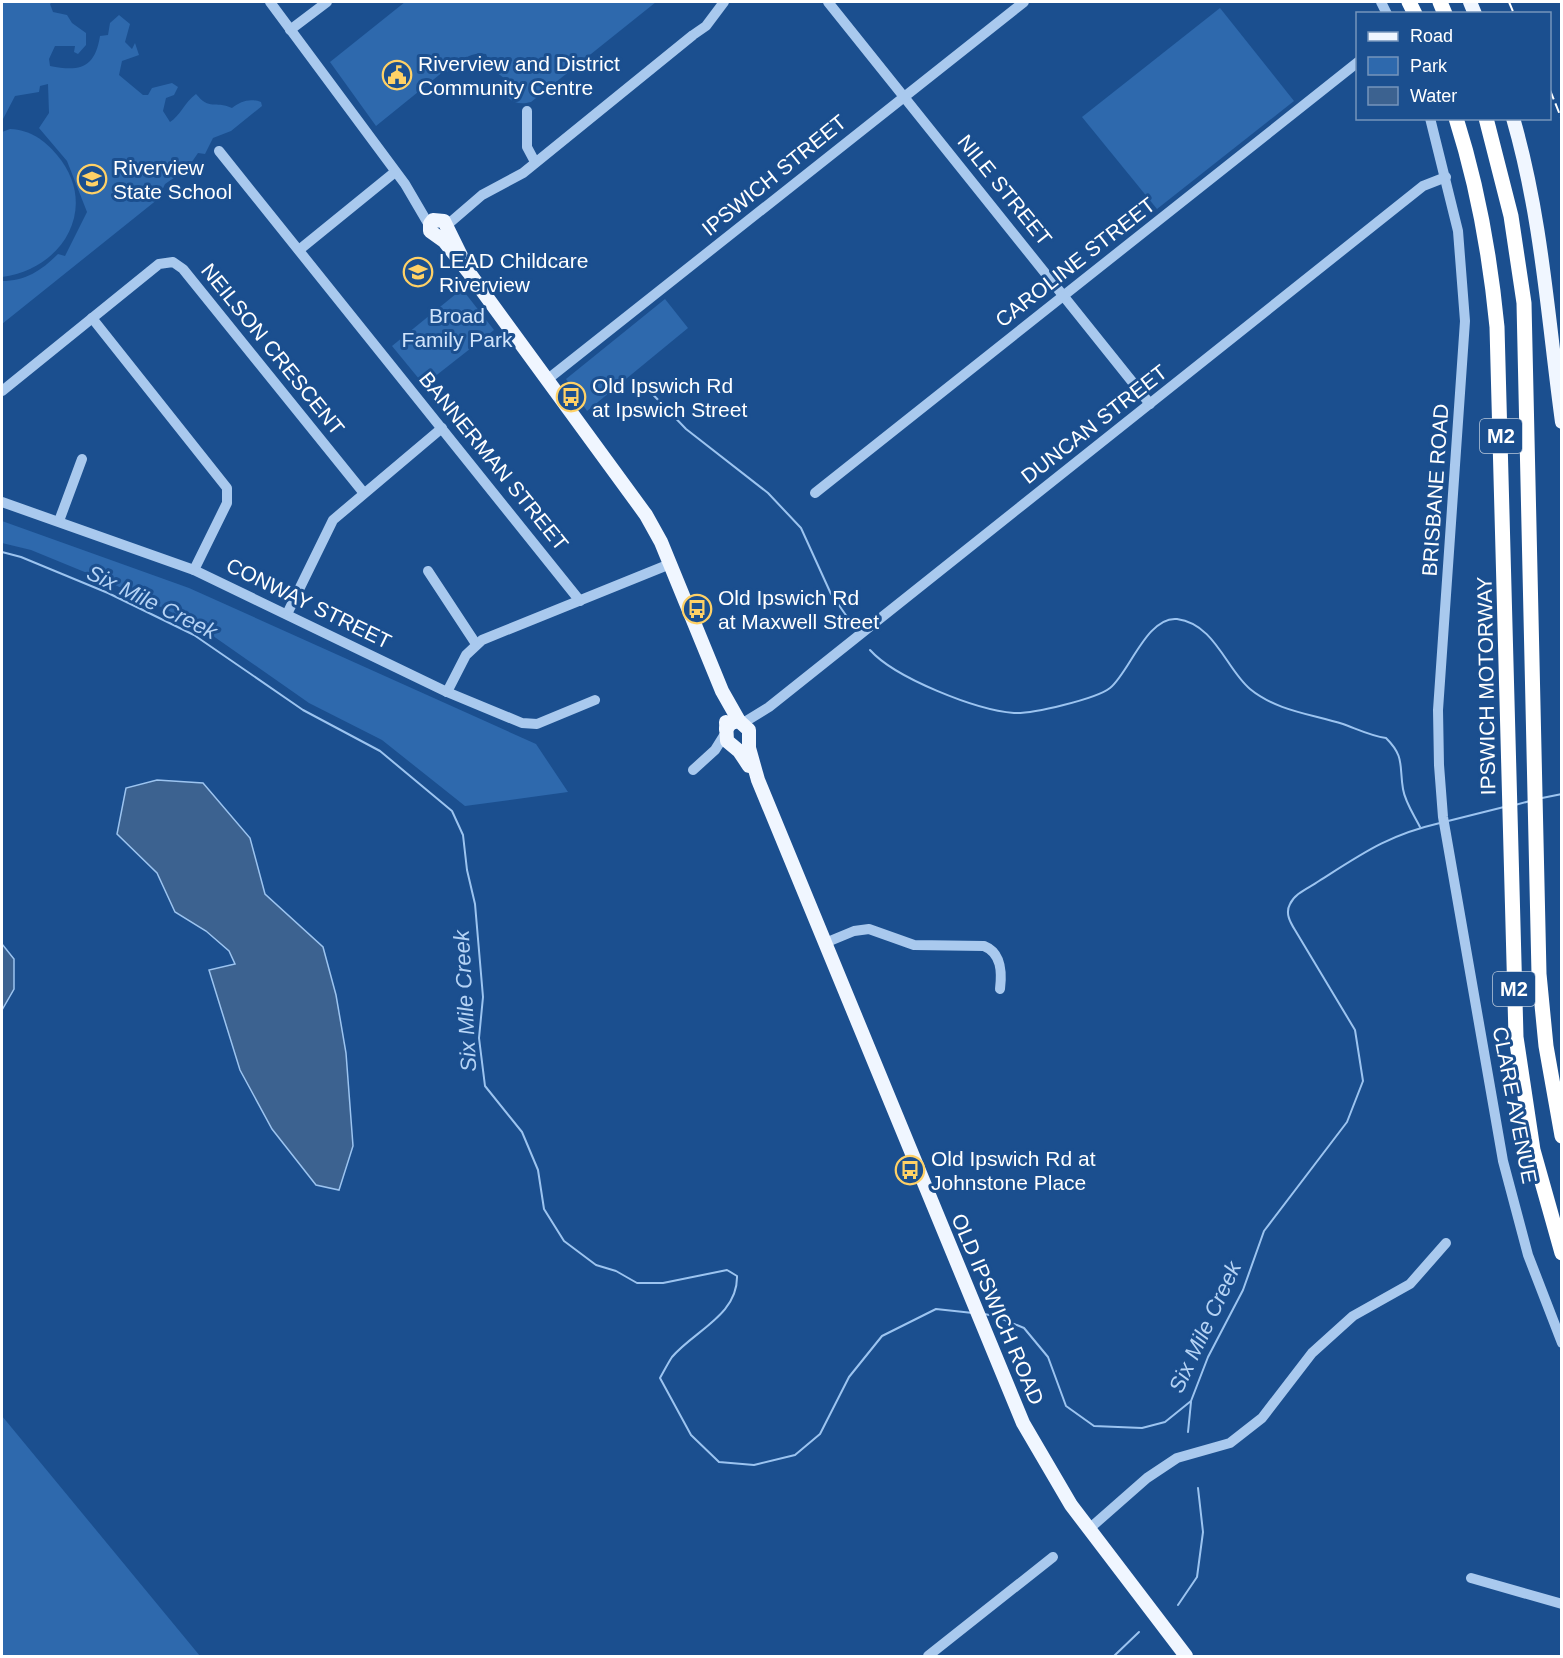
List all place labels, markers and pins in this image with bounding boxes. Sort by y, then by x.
place label: Riverview and District Community Centre [418,52,620,99]
public building icon: Riverview and District Community Centre [381,59,413,91]
place label: Riverview State School [113,156,232,203]
school or university icon: Riverview State School [76,163,108,195]
place label: LEAD Childcare Riverview [439,249,588,296]
school or university icon: LEAD Childcare Riverview [402,256,434,288]
place label: Old Ipswich Rd at Ipswich Street [592,374,747,421]
bus stop icon: Old Ipswich Rd at Ipswich Street [555,381,587,413]
place label: Old Ipswich Rd at Maxwell Street [718,586,879,633]
bus stop icon: Old Ipswich Rd at Maxwell Street [681,593,713,625]
place label: Old Ipswich Rd at Johnstone Place [931,1147,1096,1194]
bus stop icon: Old Ipswich Rd at Johnstone Place [894,1154,926,1186]

